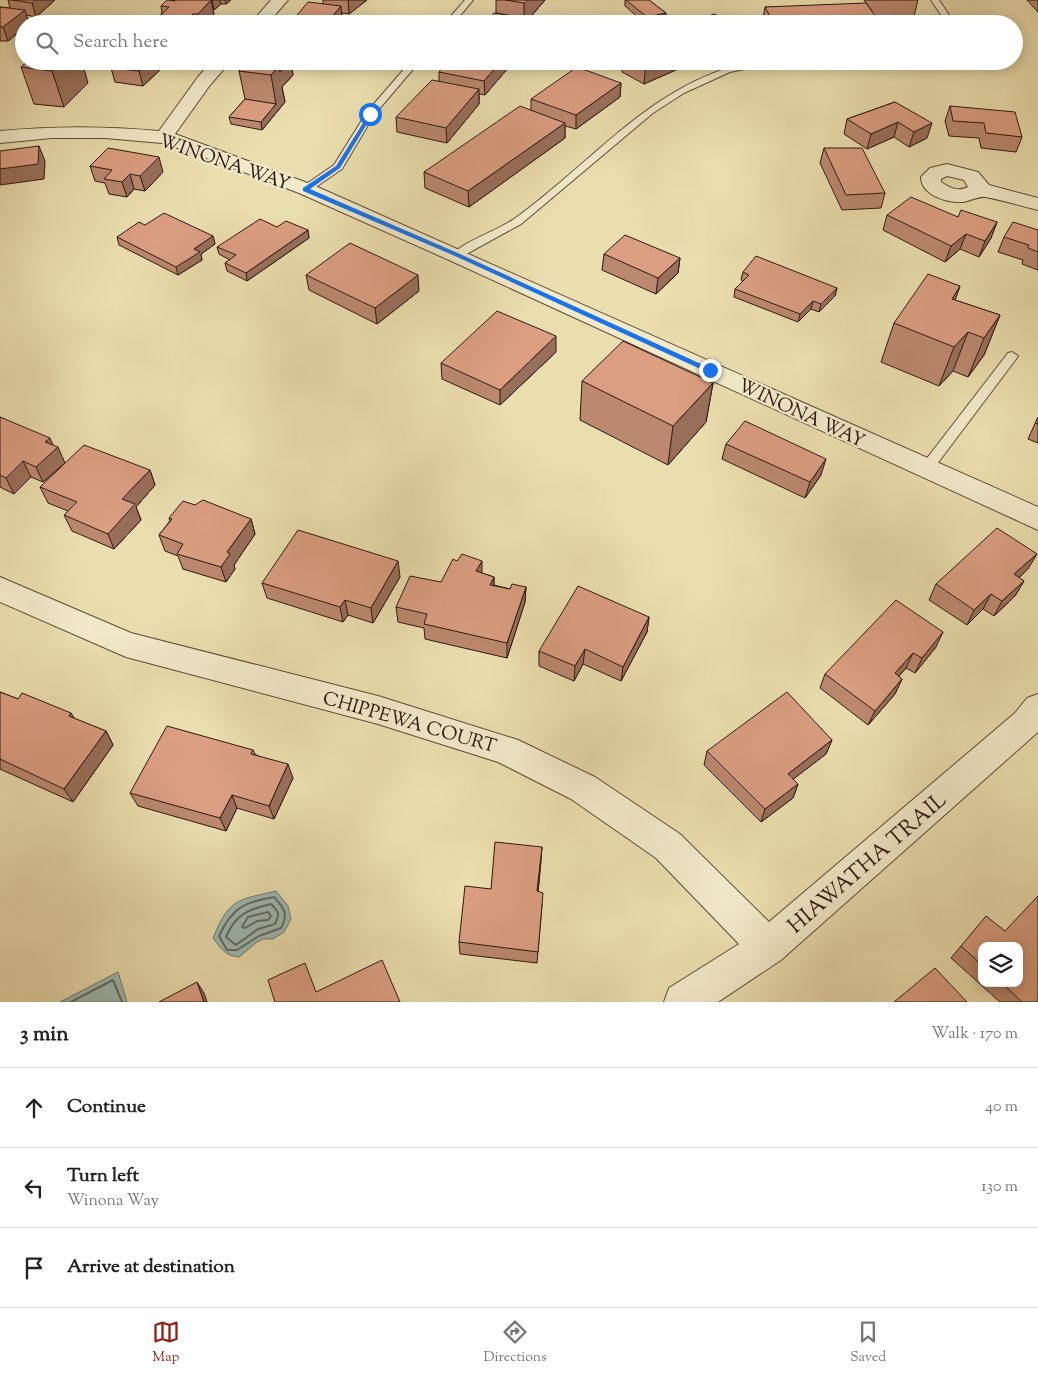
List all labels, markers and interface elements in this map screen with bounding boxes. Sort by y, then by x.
search box [15,15,1023,70]
icon: search [33,29,61,57]
text: Search here [73,29,168,56]
route start [359,103,382,126]
street label: WINONA WAY [155,128,294,199]
route end [699,359,722,382]
street label: WINONA WAY [733,373,869,456]
street label: CHIPPEWA COURT [319,686,499,761]
street label: HIAWATHA TRAIL [781,786,955,943]
map controls [978,942,1023,987]
button: layers [978,942,1023,987]
text: 3 min [20,1020,69,1050]
text: Walk · 170 m [931,1023,1018,1046]
icon: ahead [20,1094,48,1122]
text: Continue [67,1094,146,1121]
text: 40 m [985,1096,1018,1119]
text: Turn left [67,1163,139,1190]
icon: left [20,1174,48,1202]
text: 130 m [981,1176,1018,1199]
text: Winona Way [67,1190,159,1213]
icon: arrive [20,1254,48,1282]
text: Arrive at destination [67,1254,235,1281]
tab: Map [152,1318,180,1368]
tab: Directions [483,1318,547,1368]
tab: Saved [850,1318,886,1368]

